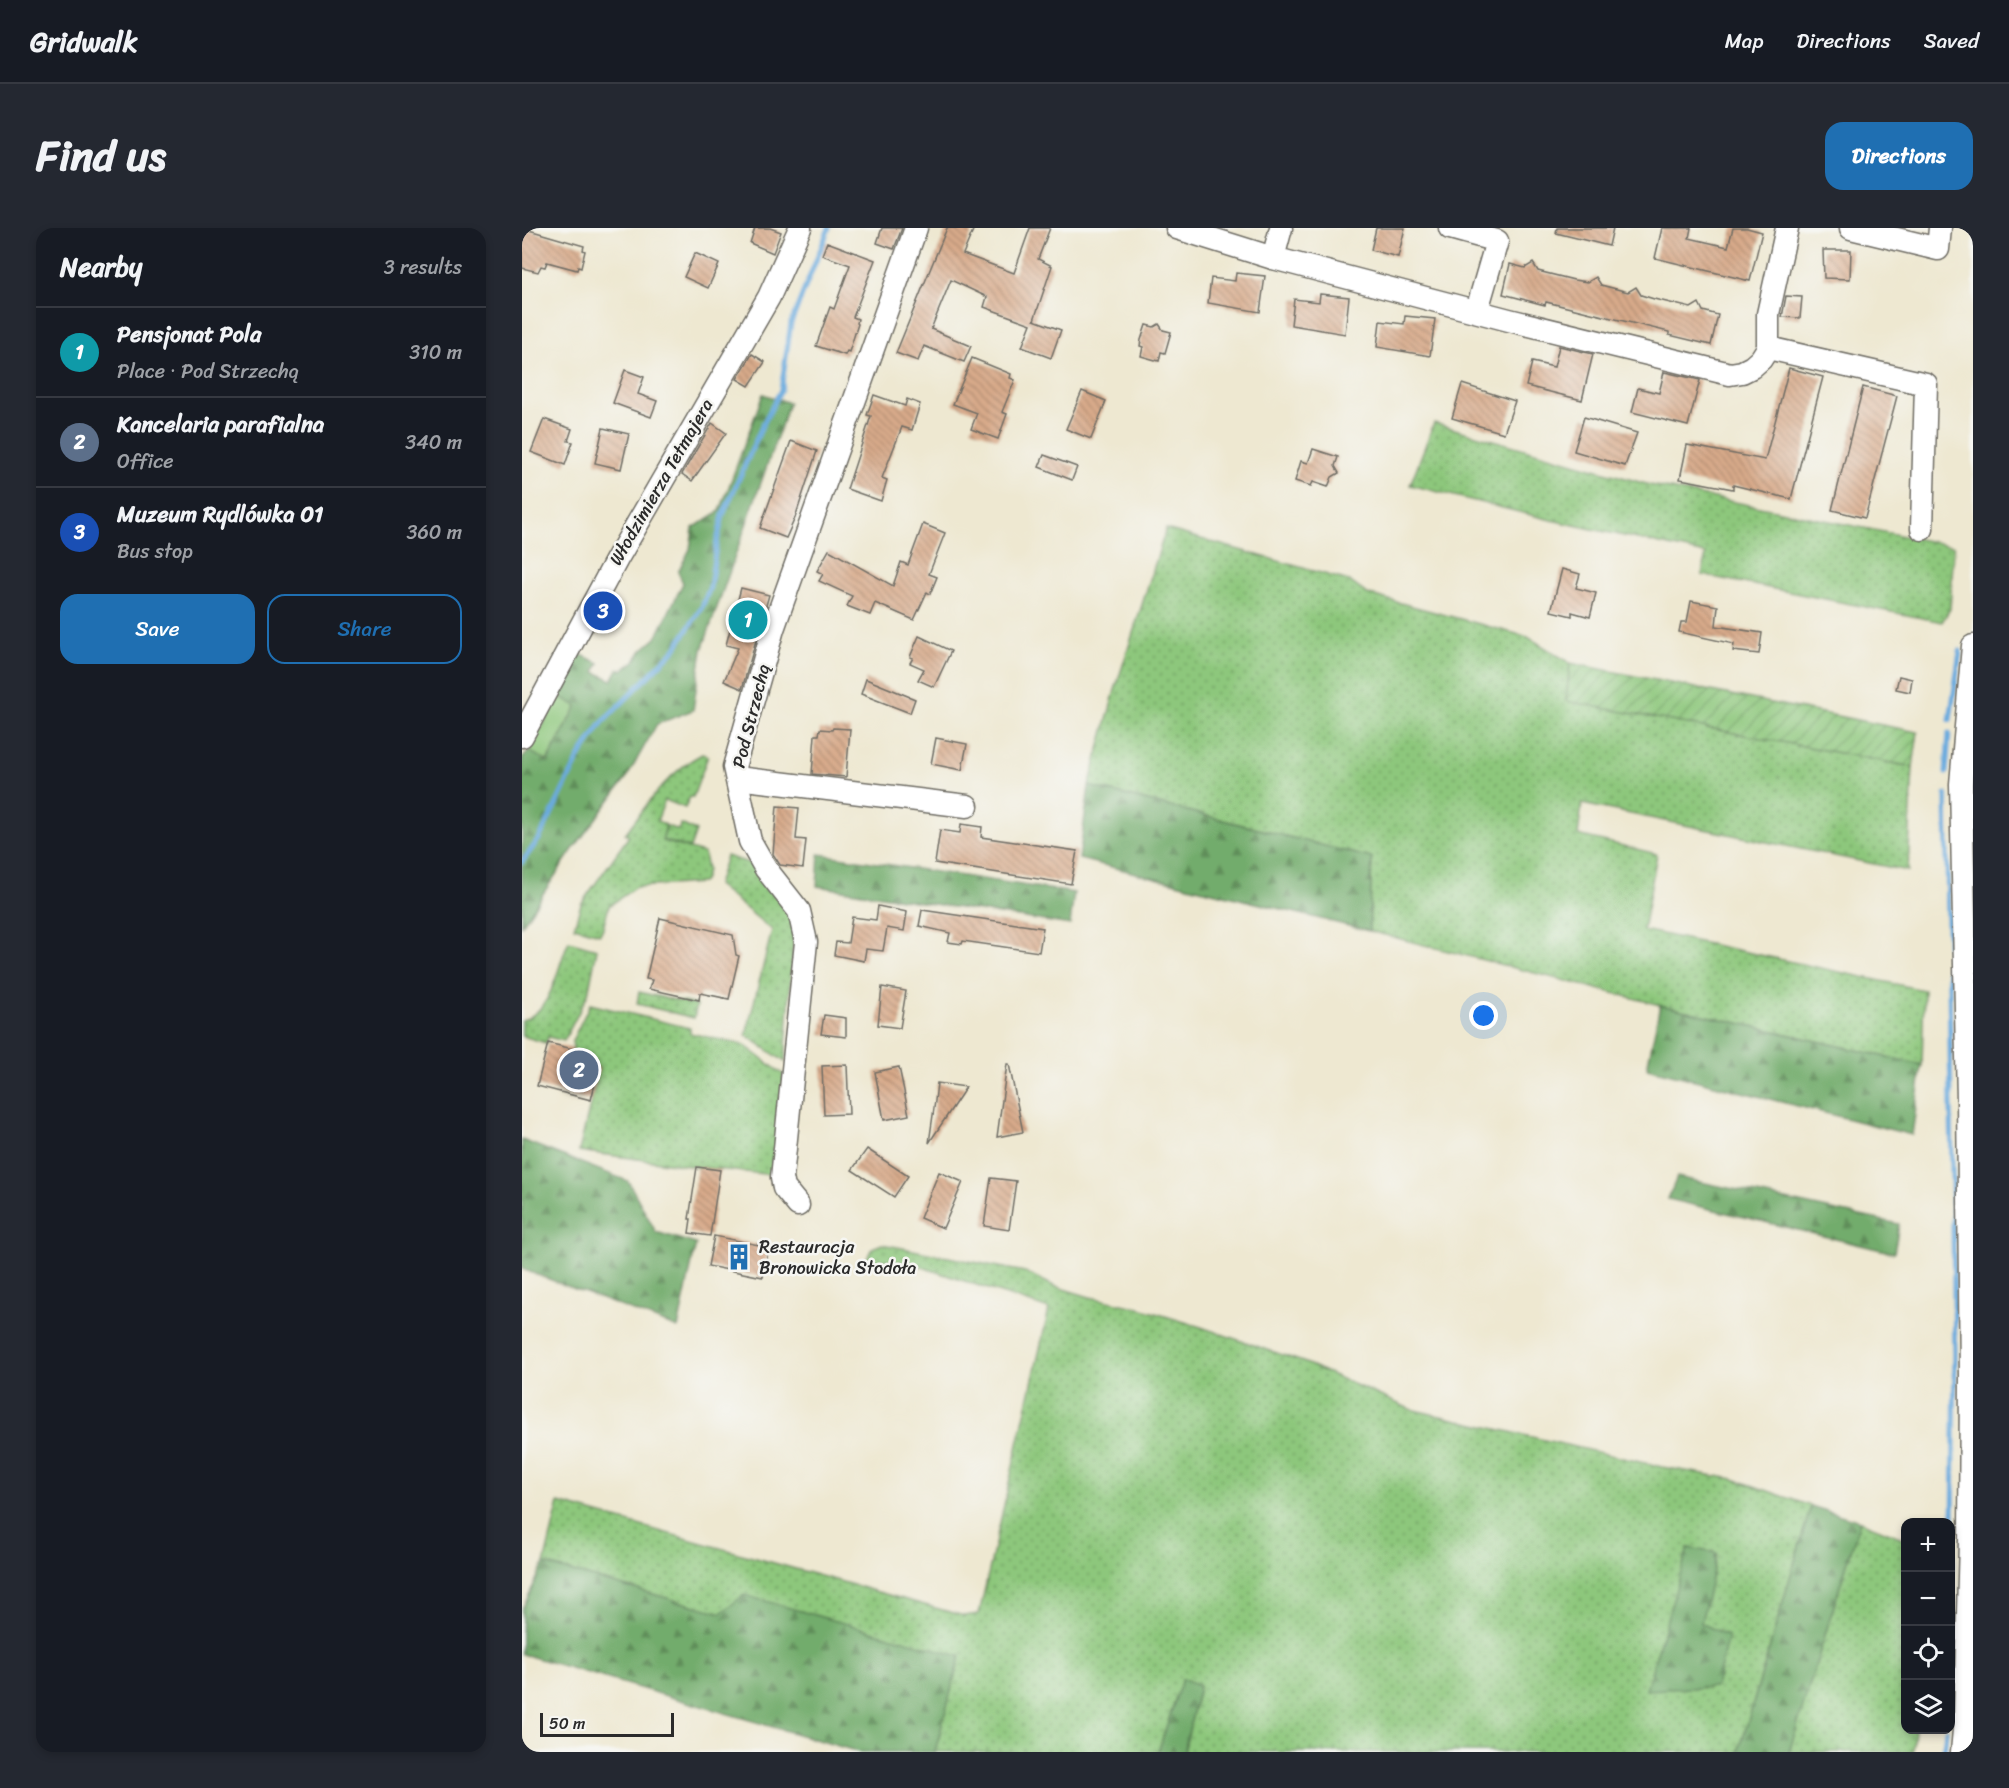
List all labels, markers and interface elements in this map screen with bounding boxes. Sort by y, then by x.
text: Gridwalk [30,17,138,66]
text: Map [1725,22,1763,60]
text: Directions [1796,22,1891,60]
text: Saved [1924,22,1979,60]
text: Find us [36,119,166,193]
button: Directions [1825,122,1973,190]
text: Nearby [60,244,142,290]
text: 3 results [384,250,462,285]
text: Pensjonat Pola [117,315,261,354]
text: 1 [75,335,84,370]
text: 310 m [409,335,462,370]
text: Place · Pod Strzechą [117,354,299,389]
street label: Włodzimierza Tetmajera [600,392,722,572]
text: Kancelaria parafialna [117,405,324,444]
text: 2 [74,425,85,460]
text: 340 m [405,425,462,460]
text: Office [117,444,173,479]
text: Muzeum Rydlówka 01 [117,495,324,534]
text: 3 [74,515,85,550]
text: 360 m [406,515,462,550]
text: Bus stop [117,534,193,569]
pin: 3 [584,588,622,634]
button: Save [60,594,255,664]
button: Share [267,594,462,664]
pin: 1 [728,598,768,642]
street label: Pod Strzechą [723,661,779,771]
your location [1469,1001,1498,1030]
pin: 2 [560,1048,598,1092]
place label: Restauracja Bronowicka Stodoła [759,1231,916,1284]
building icon: Restauracja Bronowicka Stodoła [724,1242,754,1272]
map controls [1901,1518,1955,1734]
button: + [1901,1518,1955,1572]
button: − [1901,1572,1955,1626]
button: locate [1901,1626,1955,1680]
button: layers [1901,1680,1955,1734]
text: 50 m [549,1709,585,1738]
scale bar [540,1710,674,1738]

